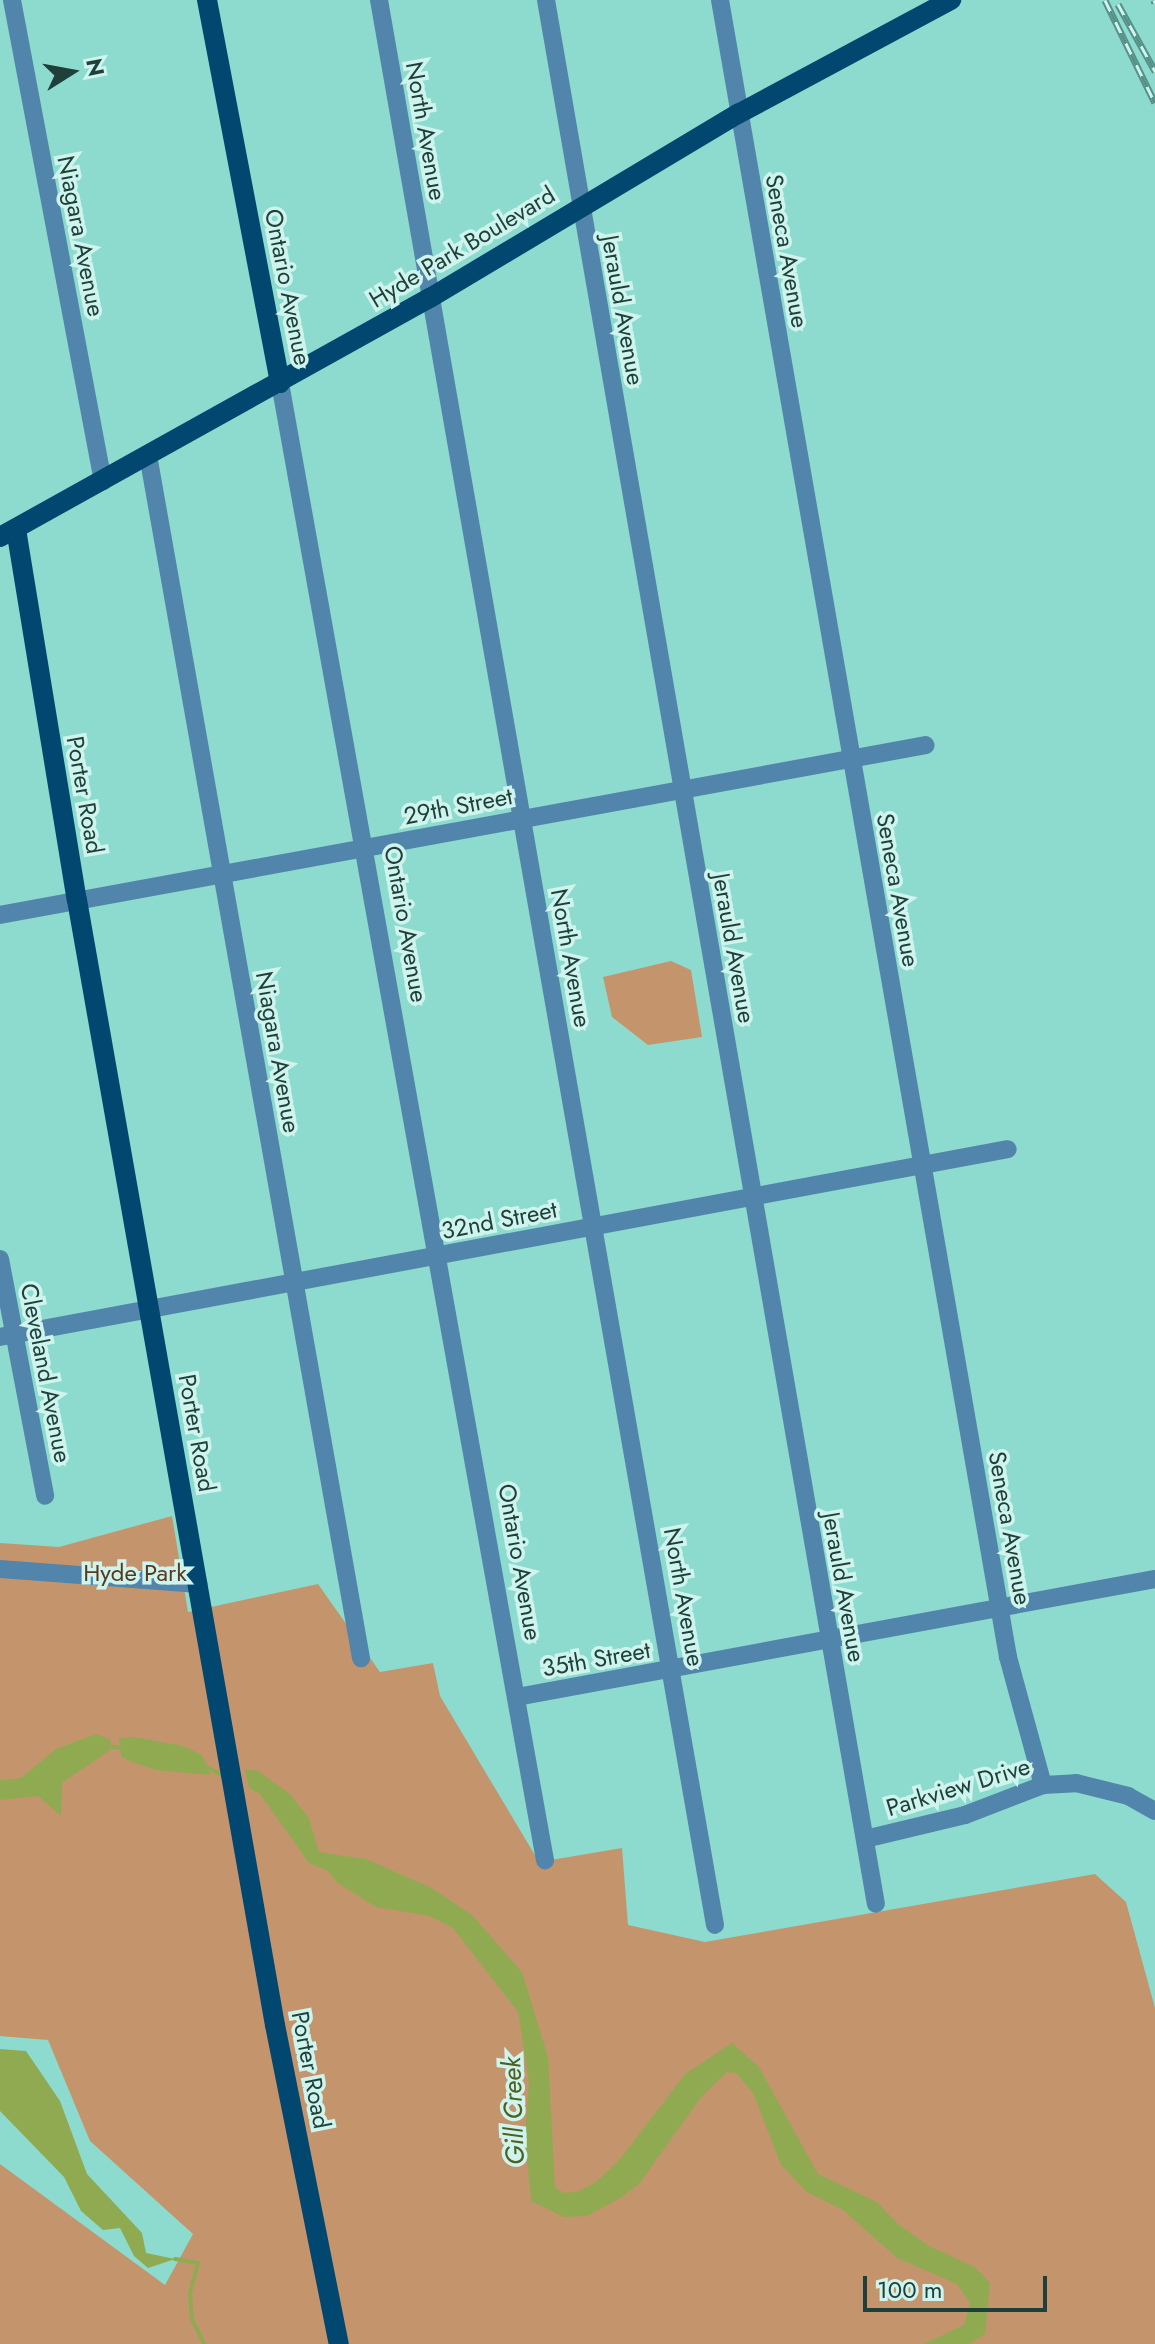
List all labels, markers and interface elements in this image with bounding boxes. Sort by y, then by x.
north arrow [32,32,112,112]
text: N [78,56,113,79]
street label: North Avenue [400,59,452,203]
street label: Niagara Avenue [51,153,111,319]
street label: Seneca Avenue [759,172,815,330]
street label: Hyde Park Boulevard [364,180,560,314]
street label: Ontario Avenue [259,207,317,367]
street label: Jerauld Avenue [596,233,650,387]
street label: Porter Road [60,734,110,856]
street label: 29th Street [401,781,515,831]
street label: Seneca Avenue [870,811,926,969]
street label: Ontario Avenue [378,844,434,1004]
street label: Jerauld Avenue [707,871,761,1025]
street label: North Avenue [545,886,597,1030]
street label: Niagara Avenue [250,969,306,1135]
street label: 32nd Street [439,1195,559,1245]
street label: Cleveland Avenue [15,1281,77,1465]
street label: Porter Road [172,1372,222,1494]
street label: Seneca Avenue [982,1449,1038,1607]
street label: Ontario Avenue [492,1482,548,1642]
street label: Jerauld Avenue [817,1510,871,1664]
street label: North Avenue [658,1525,710,1669]
park label: Hyde Park [83,1559,187,1587]
street label: 35th Street [540,1635,652,1683]
street label: Parkview Drive [883,1751,1033,1823]
street label: Porter Road [286,2009,336,2131]
water label: Gill Creek [497,2056,531,2166]
scale bar [867,2260,1051,2310]
text: 100 m [877,2272,943,2307]

